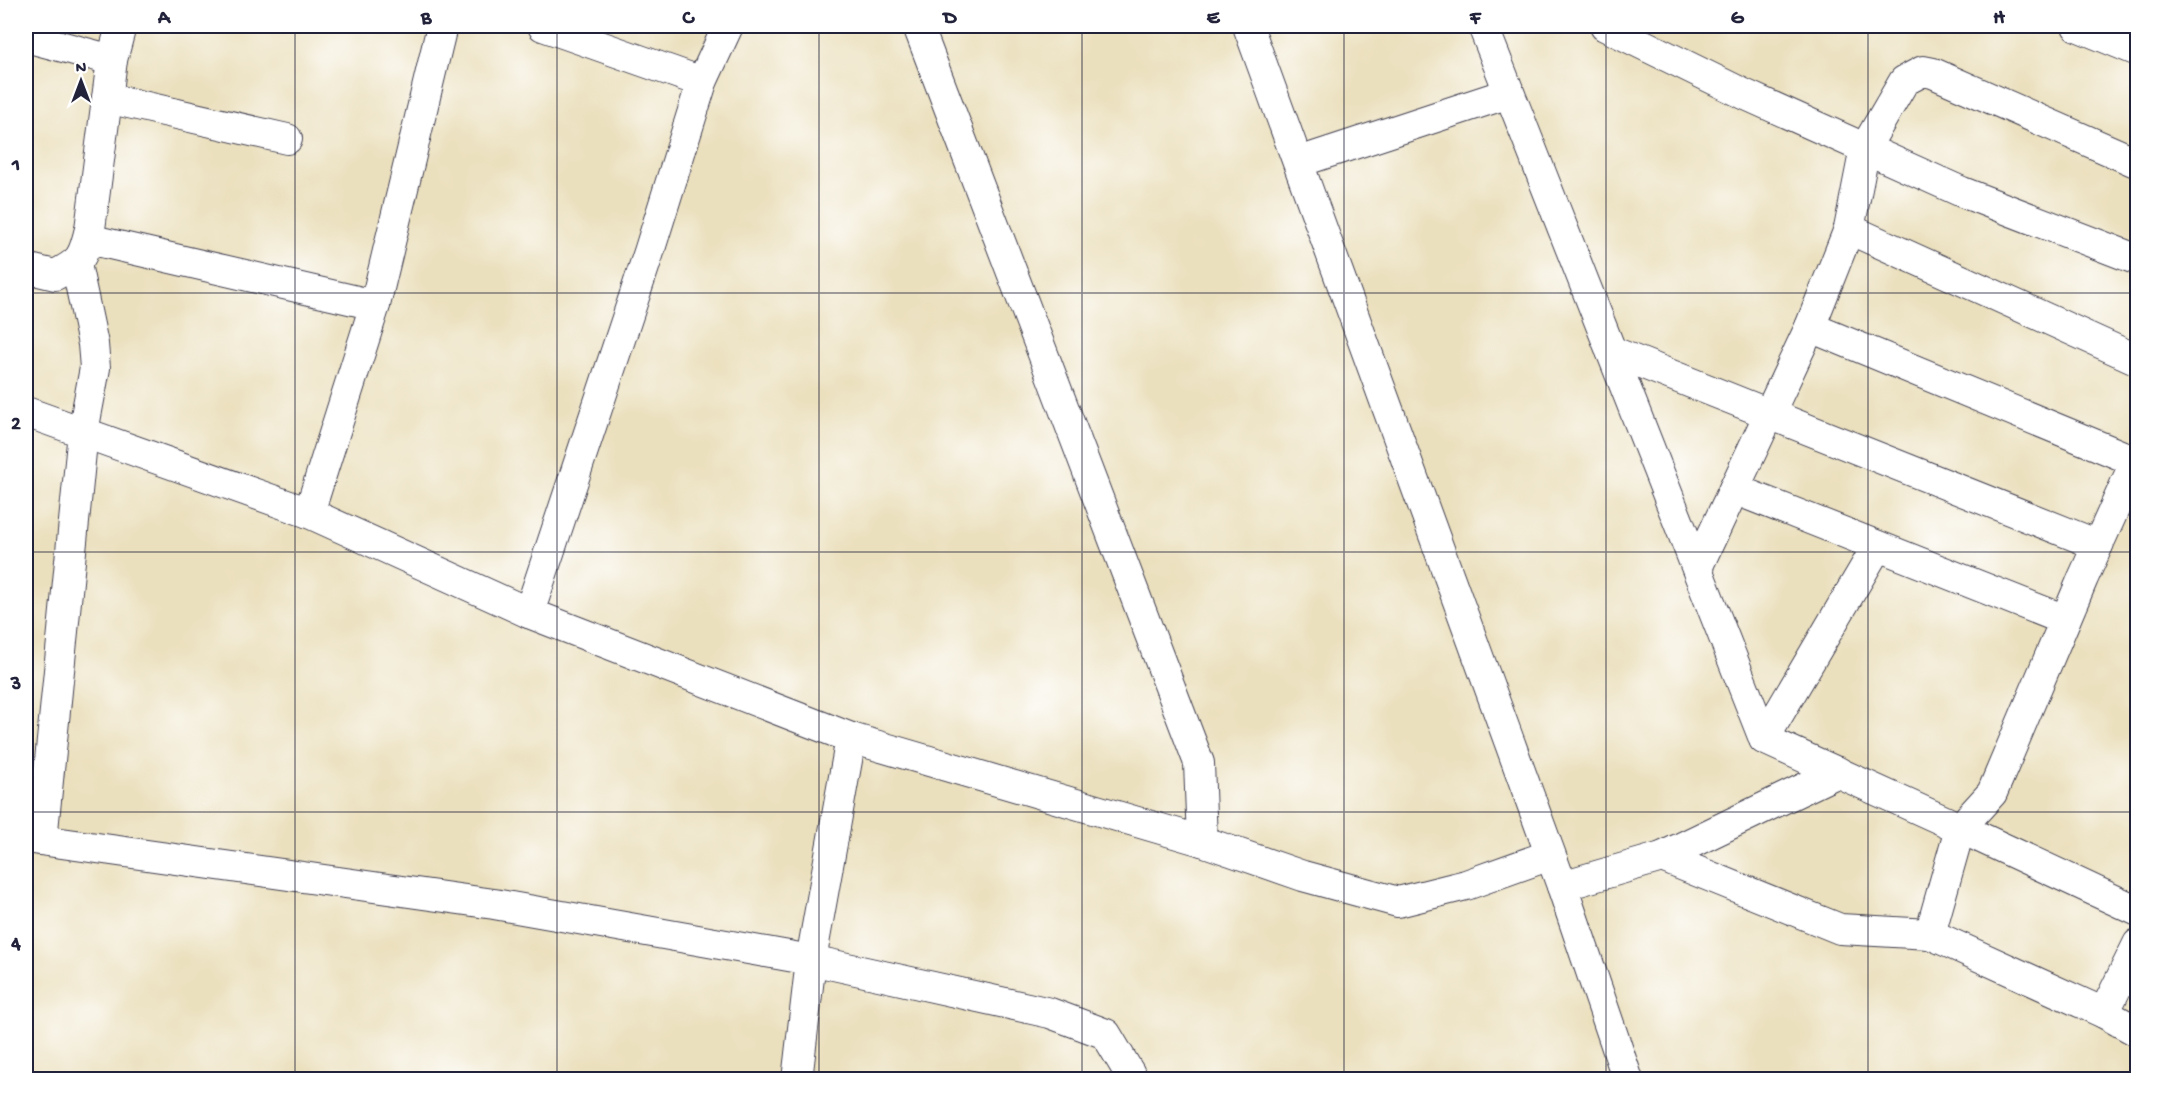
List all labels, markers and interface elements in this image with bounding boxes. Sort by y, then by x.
text: A [157,8,172,31]
text: B [420,8,432,31]
text: C [682,8,696,31]
text: D [941,8,957,31]
text: E [1207,8,1221,31]
text: F [1469,8,1482,31]
text: G [1731,8,1745,31]
text: H [1993,8,2005,31]
north arrow [51,51,111,111]
text: N [76,60,87,79]
text: 1 [11,155,20,178]
text: 2 [11,414,21,437]
text: 3 [10,674,21,697]
text: 4 [10,934,21,957]

